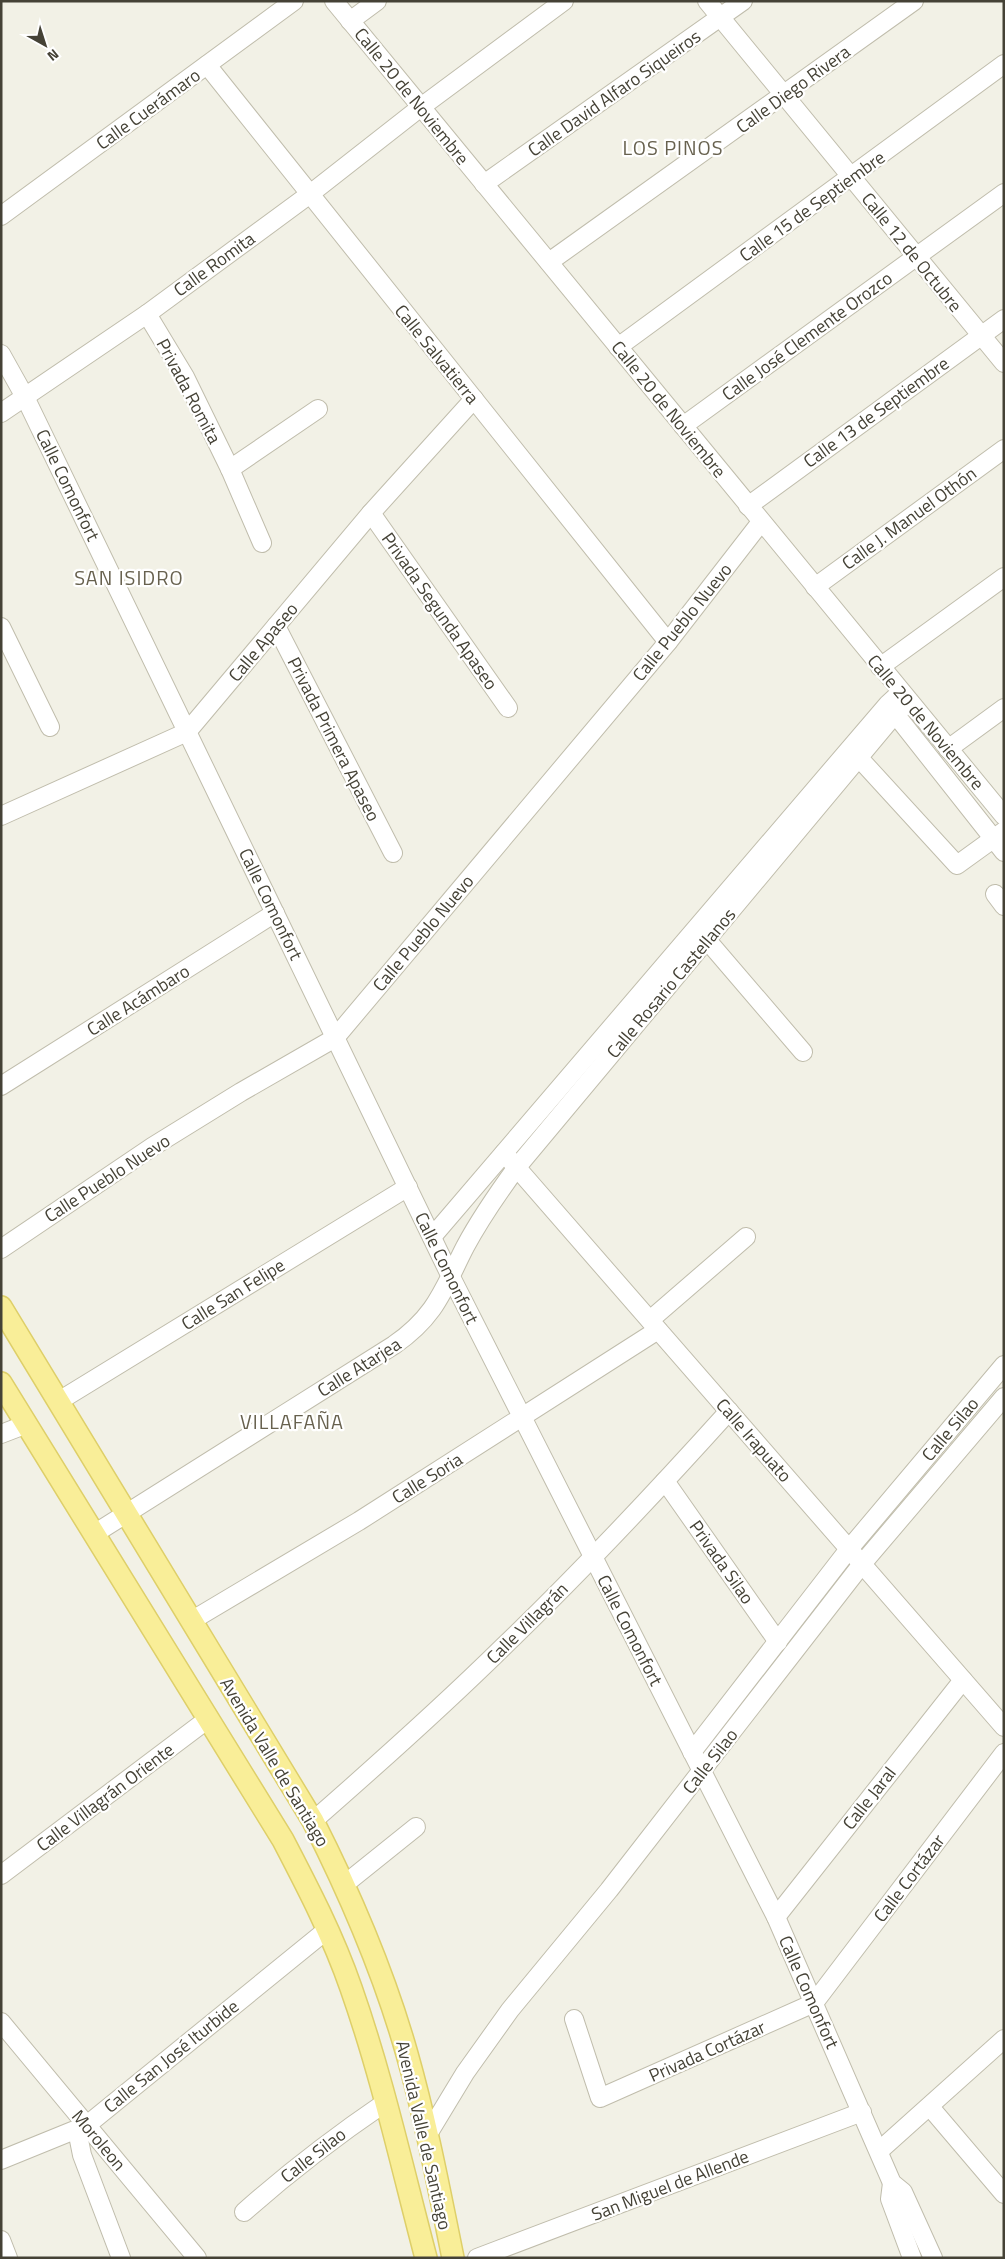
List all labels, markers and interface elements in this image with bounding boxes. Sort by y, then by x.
north arrow [20,20,70,70]
street label: Calle 20 de Noviembre [348,22,476,170]
street label: Calle David Alfaro Siqueiros [522,23,706,163]
street label: Calle Diego Rivera [730,38,856,140]
text: N [43,44,64,67]
street label: Calle Cuerámaro [90,62,206,156]
district label: LOS PINOS [623,132,723,163]
street label: Calle 15 de Septiembre [734,144,890,268]
street label: Calle 12 de Octubre [855,186,969,318]
street label: Calle Romita [168,225,260,303]
street label: Calle José Clemente Orozco [716,265,898,407]
street label: Calle Salvatierra [388,298,486,410]
street label: Privada Romita [150,334,228,448]
street label: Calle 20 de Noviembre [605,335,733,483]
street label: Calle 13 de Septiembre [798,350,954,474]
street label: Calle Comonfort [29,425,107,546]
street label: Calle J. Manuel Othón [836,460,982,576]
street label: Privada Segunda Apaseo [375,527,505,695]
street label: Calle Pueblo Nuevo [626,557,738,687]
district label: SAN ISIDRO [74,562,184,593]
street label: Calle Apaseo [222,596,304,688]
street label: Calle 20 de Noviembre [861,648,991,796]
street label: Privada Primera Apaseo [281,652,387,826]
street label: Calle Comonfort [232,844,310,965]
street label: Calle Pueblo Nuevo [366,869,480,997]
street label: Calle Rosario Castellanos [600,902,742,1064]
street label: Calle Acámbaro [81,958,195,1042]
street label: Calle Pueblo Nuevo [39,1127,175,1229]
street label: Calle Comonfort [408,1208,486,1329]
street label: Calle San Felipe [176,1251,290,1337]
street label: Calle Atarjea [312,1331,406,1403]
street label: Calle Silao [915,1391,985,1467]
street label: Calle Irapuato [710,1392,798,1488]
district label: VILLAFAÑA [240,1406,344,1437]
street label: Calle Soria [387,1446,467,1510]
street label: Privada Silao [683,1514,761,1610]
street label: Calle Comonfort [590,1570,670,1691]
street label: Calle Villagrán [480,1576,574,1670]
street label: Avenida Valle de Santiago [214,1672,336,1852]
street label: Calle Silao [676,1723,744,1799]
street label: Calle Villagrán Oriente [31,1736,179,1858]
street label: Calle Jaral [836,1761,902,1835]
street label: Calle Cortázar [867,1828,951,1928]
street label: Calle Comonfort [772,1931,846,2054]
street label: Calle San José Iturbide [98,1993,244,2119]
street label: Privada Cortázar [644,2013,770,2089]
street label: Avenida Valle de Santiago [389,2038,459,2232]
street label: Moroleon [65,2104,133,2176]
street label: Calle Silao [275,2121,351,2189]
street label: San Miguel de Allende [587,2143,753,2227]

